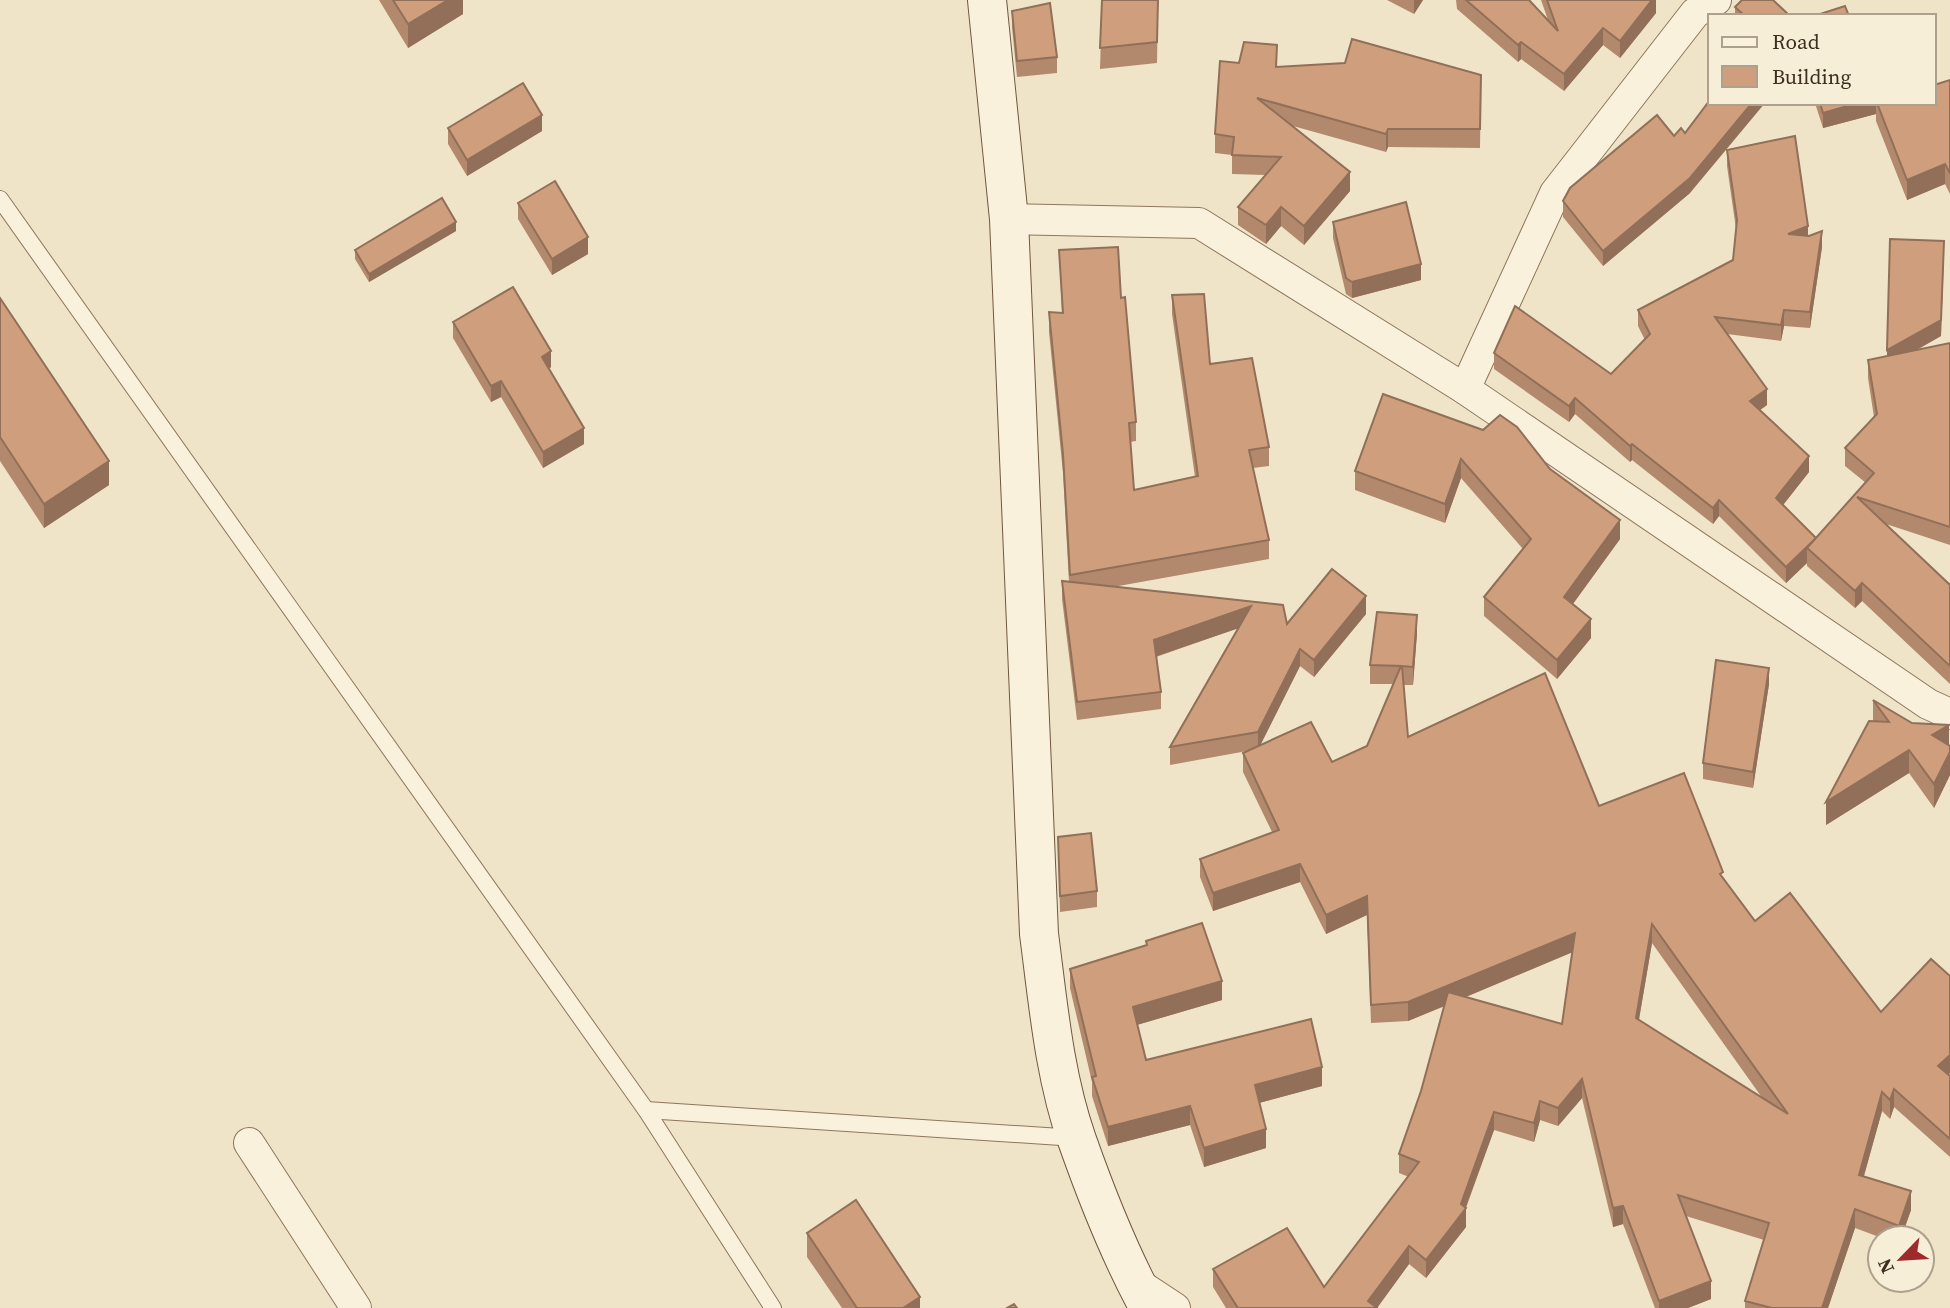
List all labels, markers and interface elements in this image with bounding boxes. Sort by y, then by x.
legend [1708,14,1936,105]
text: Road [1772,27,1820,56]
text: Building [1772,62,1851,91]
north arrow [1866,1224,1936,1294]
text: N [1871,1254,1900,1278]

